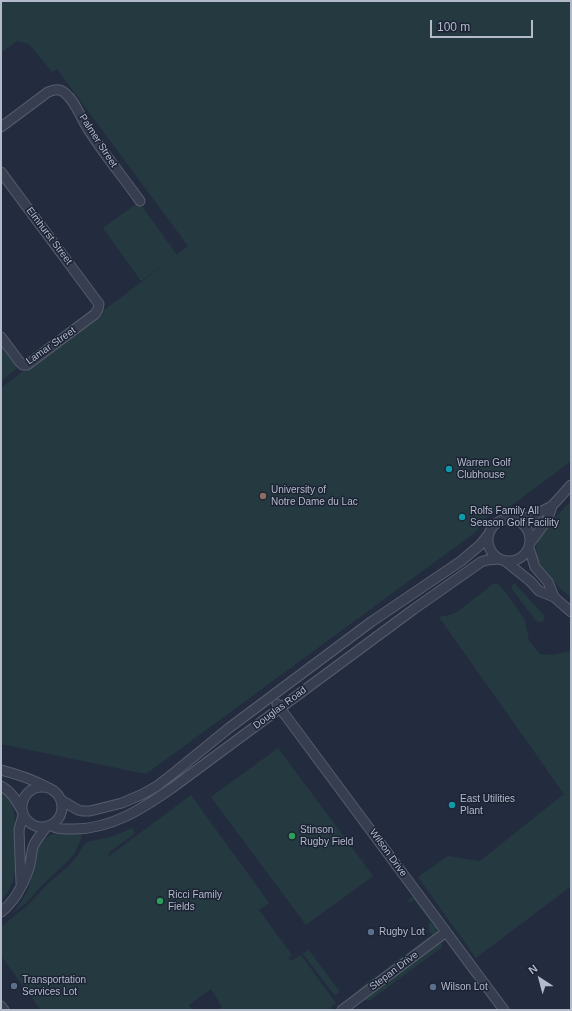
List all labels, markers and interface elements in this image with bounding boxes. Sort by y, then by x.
scale bar [432,12,535,38]
text: 100 m [437,20,470,34]
street label: Palmer Street [76,112,120,170]
street label: Elmhurst Street [23,205,75,267]
street label: Lamar Street [24,325,78,367]
place label: Warren Golf Clubhouse [457,457,511,480]
marker: Warren Golf Clubhouse [444,464,454,474]
place label: University of Notre Dame du Lac [271,484,358,508]
marker: University of Notre Dame du Lac [258,491,268,501]
place label: Rolfs Family All Season Golf Facility [470,505,559,528]
marker: Rolfs Family All Season Golf Facility [457,512,467,522]
street label: Douglas Road [251,684,309,732]
place label: East Utilities Plant [460,793,515,816]
marker: East Utilities Plant [447,800,457,810]
place label: Stinson Rugby Field [300,824,353,848]
street label: Wilson Drive [367,827,409,879]
marker: Stinson Rugby Field [287,831,297,841]
place label: Ricci Family Fields [168,889,222,912]
marker: Ricci Family Fields [155,896,165,906]
place label: Rugby Lot [379,926,425,938]
marker: Rugby Lot [366,927,376,937]
street label: Stepan Drive [367,949,421,993]
north arrow [520,959,560,999]
text: N [526,962,540,976]
place label: Transportation Services Lot [22,974,86,998]
marker: Transportation Services Lot [9,981,19,991]
place label: Wilson Lot [441,981,488,993]
marker: Wilson Lot [428,982,438,992]

